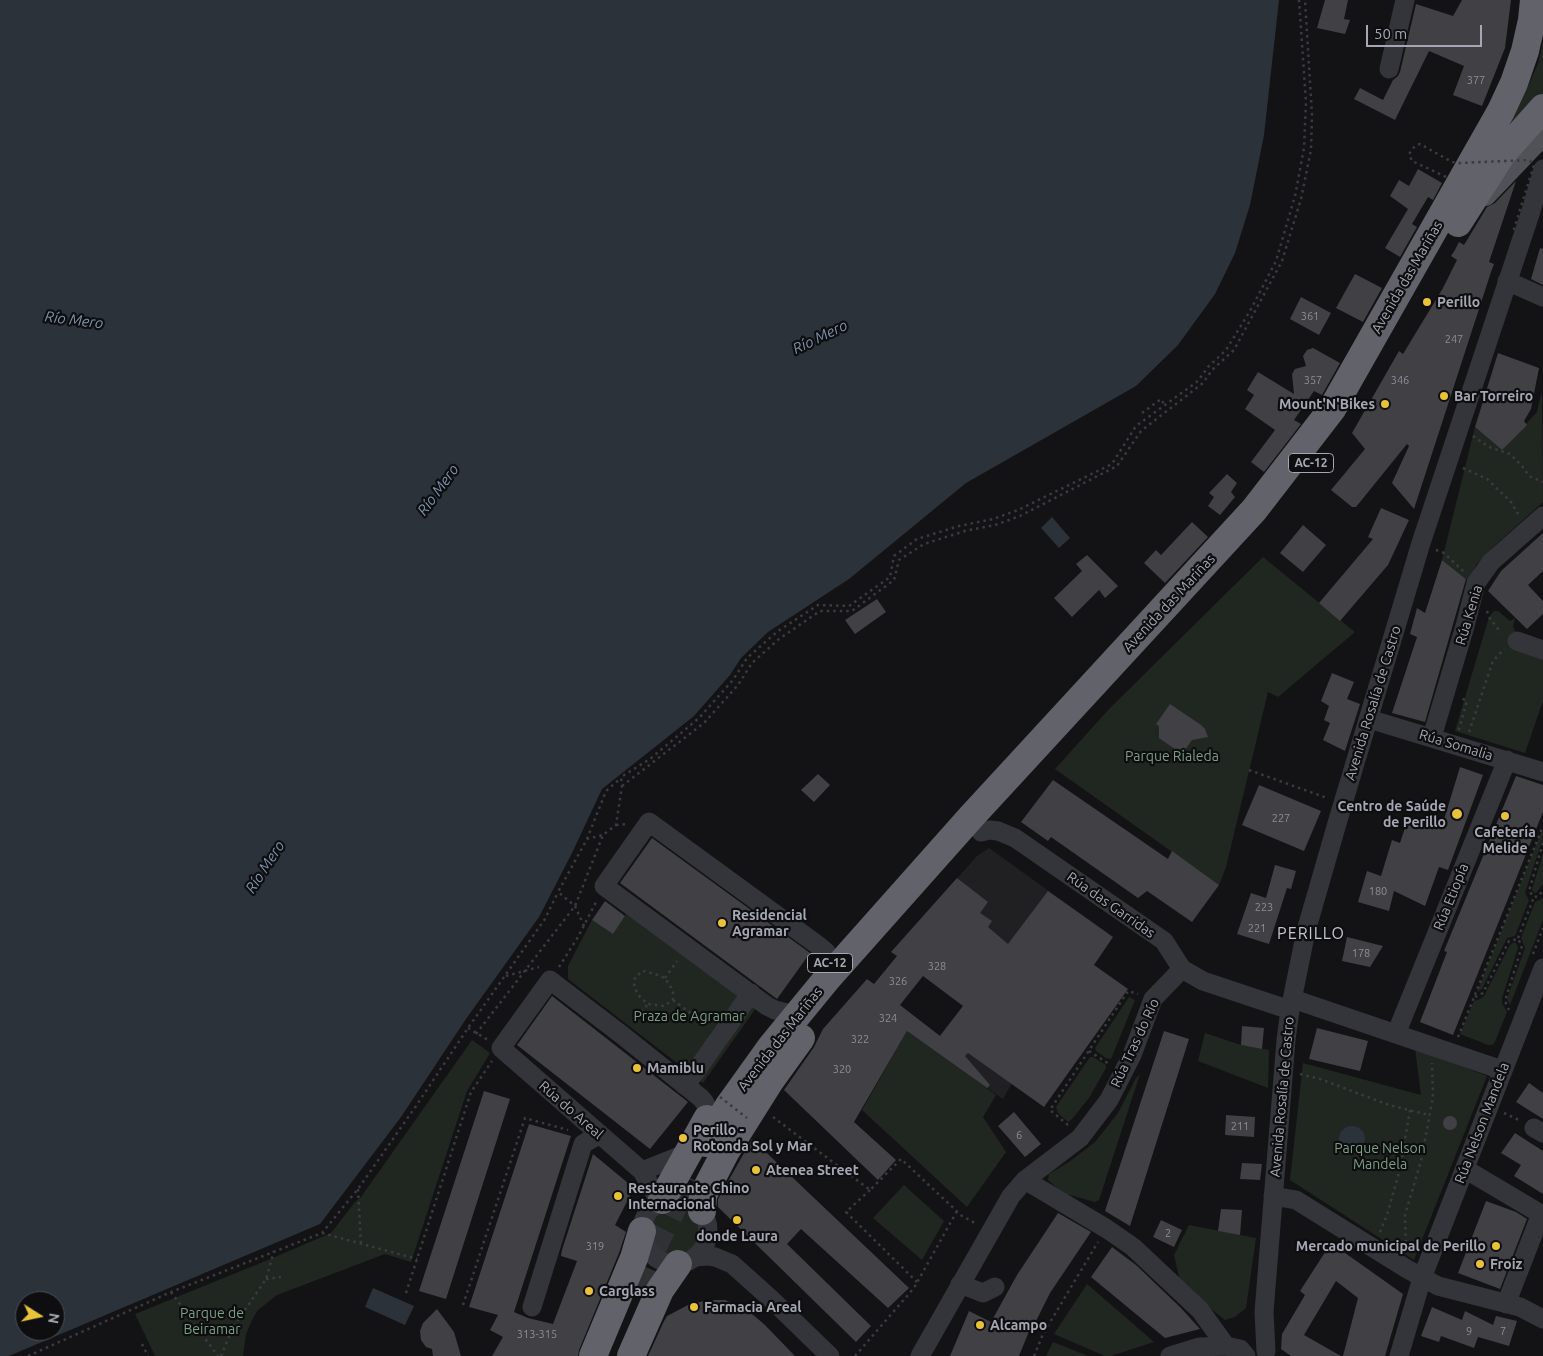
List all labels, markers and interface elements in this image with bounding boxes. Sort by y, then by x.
scale bar [1368,15,1484,47]
text: 50 m [1374,25,1407,42]
house number: 377 [1467,73,1485,87]
street label: Avenida das Mariñas [1368,218,1446,336]
place label: Perillo [1437,294,1480,310]
marker: Perillo [1421,296,1433,308]
water label: Río Mero [44,307,104,333]
house number: 361 [1301,309,1319,323]
water label: Río Mero [790,316,850,358]
house number: 247 [1445,332,1463,346]
house number: 357 [1304,373,1322,387]
house number: 346 [1391,373,1409,387]
place label: Bar Torreiro [1454,388,1533,404]
marker: Bar Torreiro [1438,390,1450,402]
place label: Mount'N'Bikes [1279,396,1375,412]
marker: Mount'N'Bikes [1379,398,1391,410]
road number: AC-12 [1288,453,1334,472]
water label: Río Mero [413,461,463,519]
street label: Avenida das Mariñas [1119,551,1219,655]
street label: Rúa Kenia [1452,583,1486,647]
street label: Avenida Rosalía de Castro [1341,624,1405,782]
street label: Rúa Somalia [1417,726,1495,764]
park label: Parque Rialeda [1125,748,1219,764]
place label: Centro de Saúde de Perillo [1337,798,1446,830]
marker: Centro de Saúde de Perillo [1450,807,1464,821]
marker: Cafetería Melide [1499,810,1511,822]
house number: 227 [1272,811,1290,825]
place label: Cafetería Melide [1474,824,1536,856]
water label: Río Mero [241,838,289,896]
street label: Rúa Etiopía [1430,861,1472,933]
street label: Rúa das Garridas [1064,868,1158,942]
house number: 180 [1369,884,1387,898]
house number: 223 [1255,900,1273,914]
place label: Residencial Agramar [732,907,807,940]
marker: Residencial Agramar [716,917,728,929]
house number: 221 [1248,921,1266,935]
district label: PERILLO [1276,924,1346,944]
house number: 178 [1352,946,1370,960]
road number: AC-12 [808,954,852,972]
house number: 328 [928,959,946,973]
house number: 326 [889,974,907,988]
street label: Avenida das Mariñas [734,984,826,1094]
street label: Rúa Tras do Río [1107,996,1163,1090]
park label: Praza de Agramar [633,1008,745,1024]
house number: 324 [879,1011,897,1025]
street label: Avenida Rosalía de Castro [1267,1016,1297,1178]
house number: 322 [851,1032,869,1046]
place label: Mamiblu [647,1060,704,1076]
street label: Rúa Nelson Mandela [1451,1060,1513,1186]
marker: Mamiblu [631,1062,643,1074]
house number: 320 [833,1062,851,1076]
street label: Rúa do Areal [535,1078,607,1142]
house number: 211 [1231,1119,1249,1133]
place label: Perillo - Rotonda Sol y Mar [693,1122,813,1154]
house number: 6 [1016,1128,1022,1142]
marker: Perillo - Rotonda Sol y Mar [677,1132,689,1144]
park label: Parque Nelson Mandela [1334,1140,1426,1172]
place label: Atenea Street [766,1162,859,1178]
marker: Atenea Street [750,1164,762,1176]
place label: Restaurante Chino Internacional [628,1180,749,1212]
marker: Restaurante Chino Internacional [612,1190,624,1202]
marker: donde Laura [731,1214,743,1226]
house number: 2 [1165,1226,1171,1240]
place label: donde Laura [696,1228,778,1244]
place label: Mercado municipal de Perillo [1296,1238,1486,1254]
house number: 319 [586,1239,604,1253]
marker: Mercado municipal de Perillo [1490,1240,1502,1252]
place label: Froiz [1490,1256,1522,1272]
marker: Froiz [1474,1258,1486,1270]
place label: Carglass [599,1283,655,1299]
marker: Carglass [583,1285,595,1297]
north arrow [15,1291,65,1341]
place label: Farmacia Areal [704,1299,802,1315]
marker: Farmacia Areal [688,1301,700,1313]
park label: Parque de Beiramar [180,1305,244,1338]
text: N [45,1312,63,1325]
place label: Alcampo [990,1317,1047,1333]
marker: Alcampo [974,1319,986,1331]
house number: 9 [1466,1324,1472,1338]
house number: 7 [1500,1324,1506,1338]
house number: 313-315 [517,1327,557,1341]

